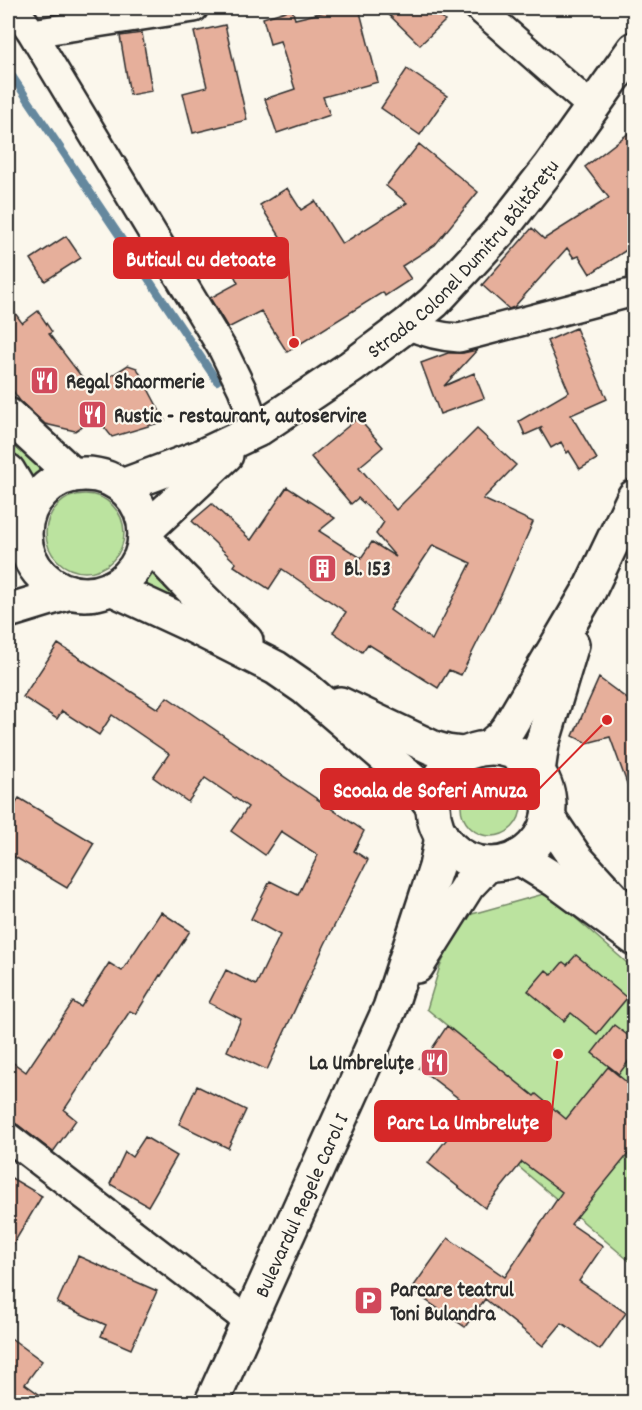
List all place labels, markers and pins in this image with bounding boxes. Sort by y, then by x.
callout: Buticul cu detoate [114,238,288,278]
restaurant icon: Regal Shaormerie [29,365,61,397]
place label: Regal Shaormerie [66,369,205,399]
restaurant icon: Rustic - restaurant, autoservire [77,399,109,431]
place label: Rustic - restaurant, autoservire [114,403,367,433]
building icon: Bl. 153 [307,552,339,584]
place label: Bl. 153 [344,556,391,586]
callout: Scoala de Soferi Amuza [321,769,539,809]
restaurant icon: La Umbreluțe [419,1046,451,1078]
place label: La Umbreluțe [309,1050,414,1080]
callout: Parc La Umbreluțe [375,1101,551,1141]
place label: Parcare teatrul Toni Bulandra [390,1277,515,1331]
parking icon: Parcare teatrul Toni Bulandra [353,1285,385,1317]

